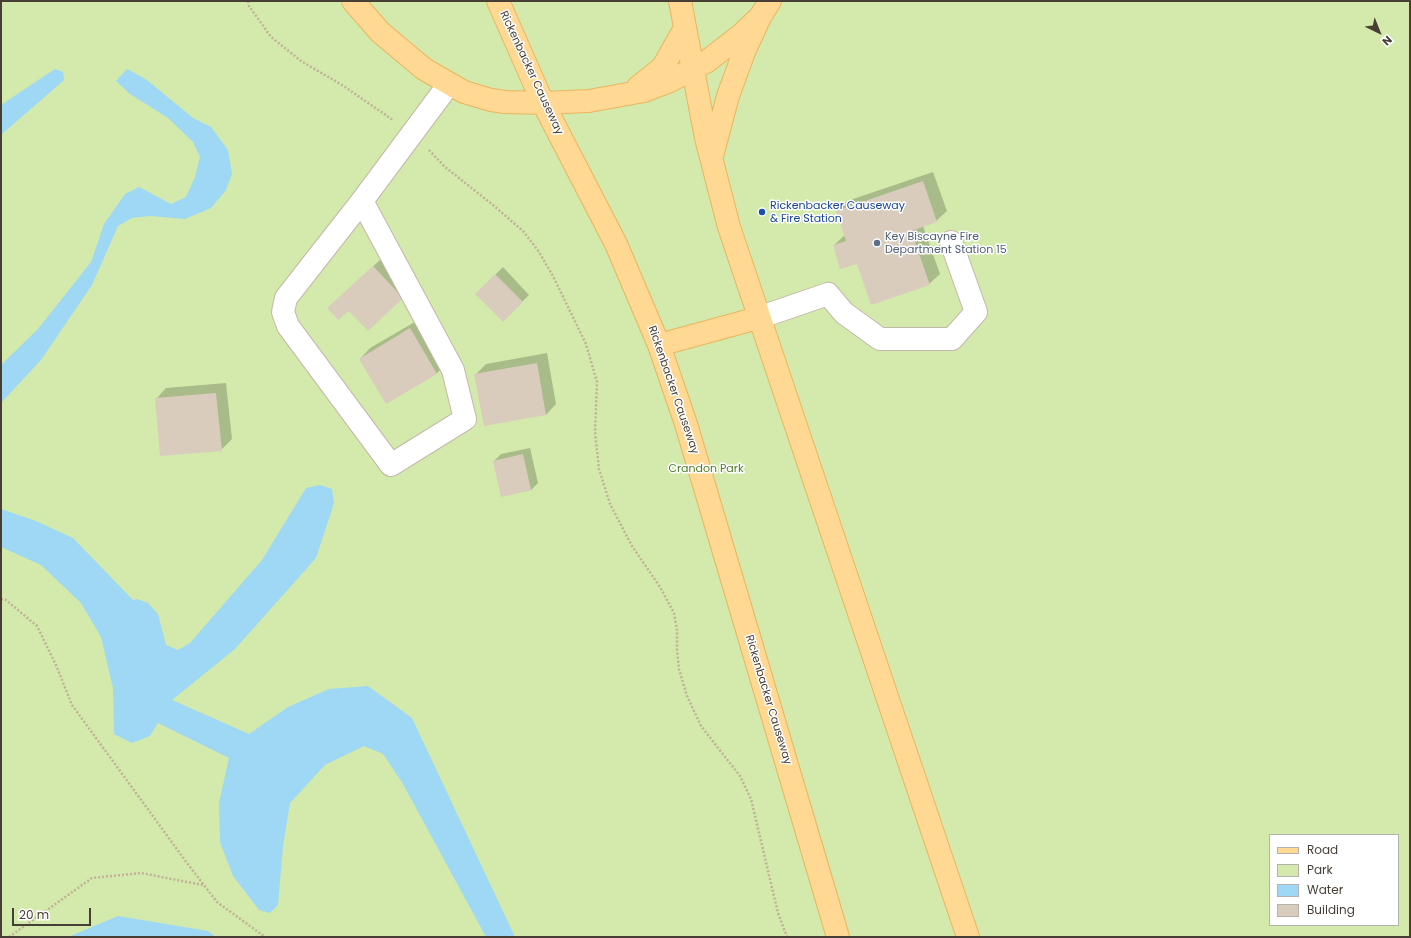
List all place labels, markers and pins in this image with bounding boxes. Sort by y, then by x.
place label: Rickenbacker Causeway & Fire Station [770,199,905,225]
marker: Rickenbacker Causeway & Fire Station [757,207,767,217]
place label: Key Biscayne Fire Department Station 15 [885,230,1007,256]
marker: Key Biscayne Fire Department Station 15 [872,238,882,248]

